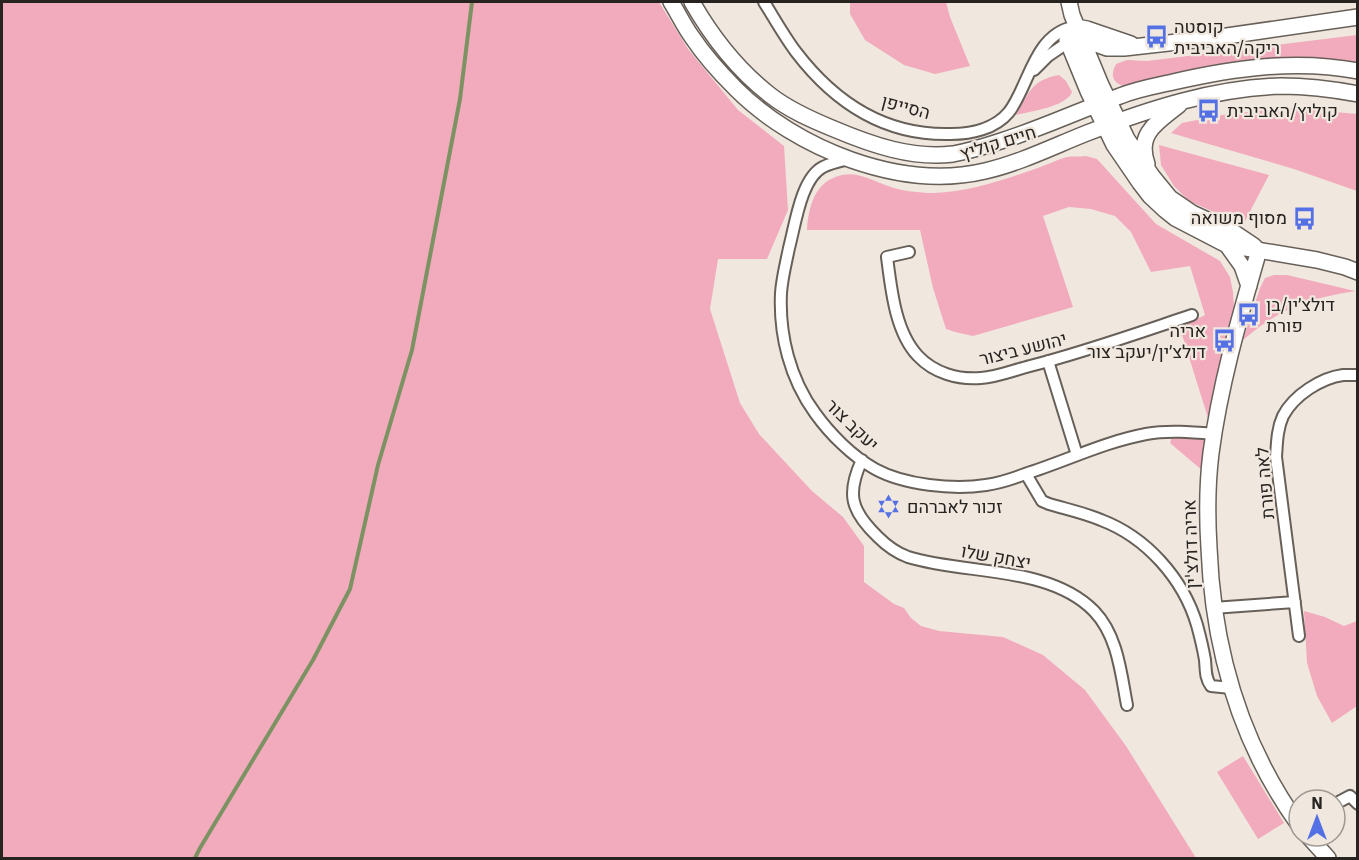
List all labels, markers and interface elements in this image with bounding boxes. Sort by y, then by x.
place label: קוסטה ריקה/האביבית [1174,15,1280,59]
bus stop icon: קוסטה ריקה/האביבית [1143,24,1169,50]
street label: הסייפן [879,89,933,124]
bus stop icon: קוליץ/האביבית [1196,98,1222,124]
place label: קוליץ/האביבית [1227,99,1338,122]
street label: חיים קוליץ [957,120,1039,165]
bus stop icon: מסוף משואה [1292,205,1318,231]
place label: מסוף משואה [1191,206,1287,229]
place label: דולצ׳ין/בן פורת [1266,293,1335,337]
bus stop icon: דולצ׳ין/בן פורת [1235,302,1261,328]
place label: אריה דולצ׳ין/יעקב צור [1087,319,1206,363]
street label: יהושע ביצור [977,327,1069,370]
bus stop icon: אריה דולצ׳ין/יעקב צור [1211,328,1237,354]
street label: יעקב צור [821,394,884,455]
street label: לאה פורת [1250,446,1279,520]
synagogue icon: זכור לאברהם [876,494,902,520]
place label: זכור לאברהם [907,495,1003,518]
street label: אריה דולצ'ין [1177,499,1204,589]
street label: יצחק שלו [959,539,1033,574]
north arrow [1287,788,1347,848]
text: N [1311,793,1323,813]

